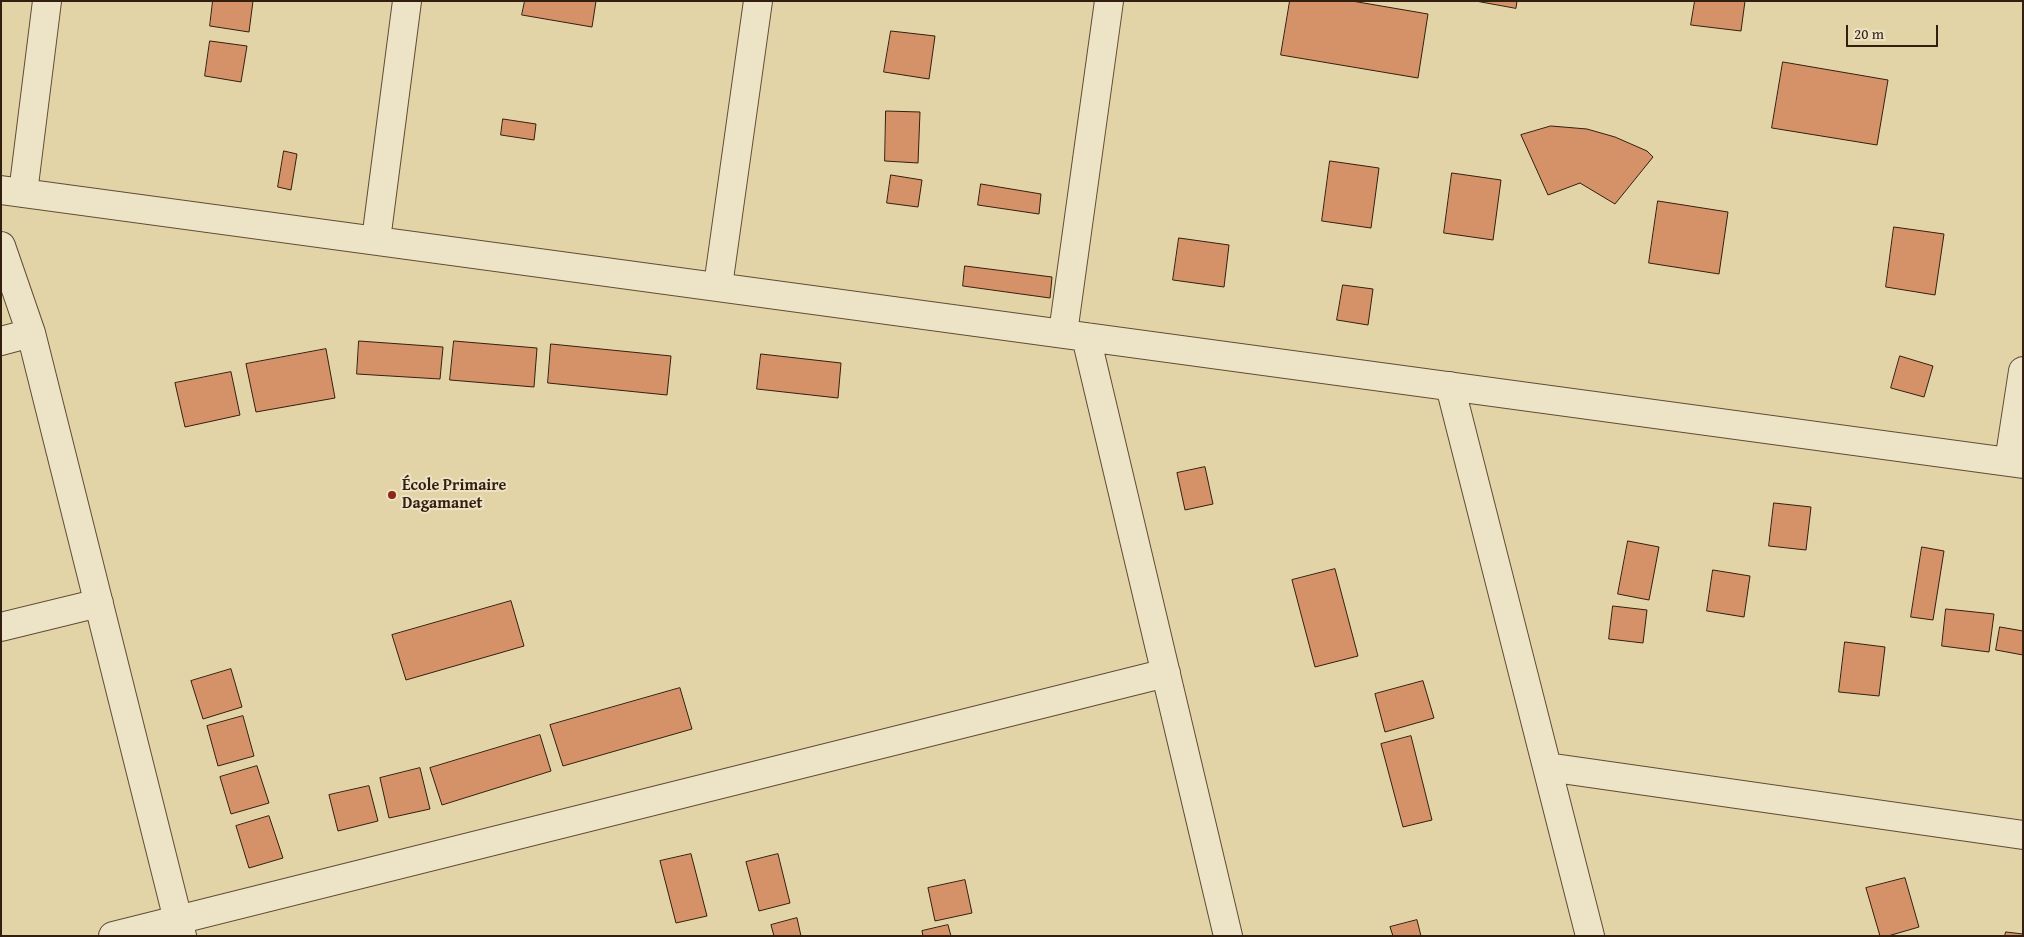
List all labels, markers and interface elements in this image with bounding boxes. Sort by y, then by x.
scale bar [1849,15,1942,47]
text: 20 m [1854,23,1884,44]
place label: École Primaire Dagamanet [402,476,506,514]
marker: École Primaire Dagamanet [386,489,398,501]

